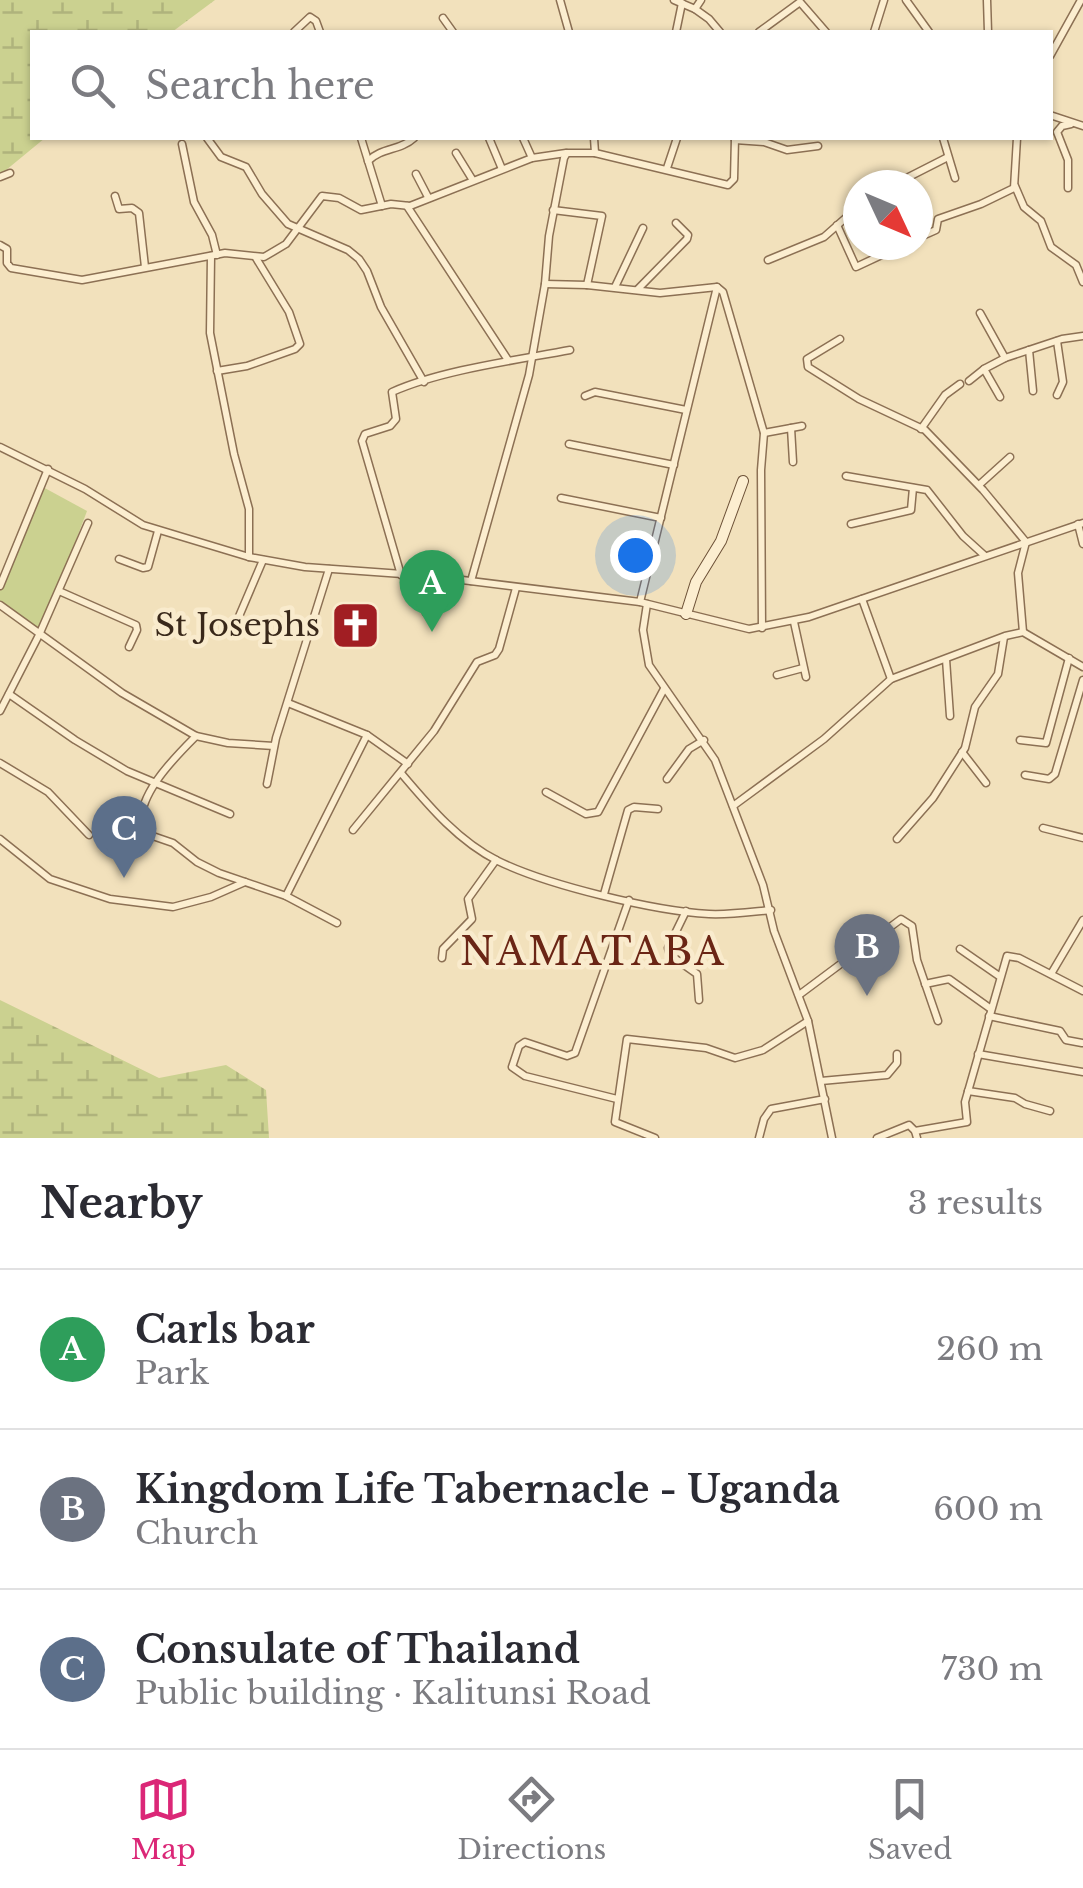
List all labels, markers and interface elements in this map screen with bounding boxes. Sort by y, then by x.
search box [30,30,1053,140]
icon: search [65,58,120,113]
text: Search here [145,62,375,109]
north arrow [843,170,933,260]
your location [610,530,661,581]
pin: A [400,550,464,632]
church icon: St Josephs [329,599,381,651]
place label: St Josephs [154,605,320,645]
pin: C [92,796,156,878]
pin: B [834,914,900,996]
district label: NAMATABA [460,928,726,975]
text: Nearby [40,1177,203,1229]
text: 3 results [908,1183,1043,1223]
text: Carls bar [135,1306,315,1353]
text: A [60,1329,85,1369]
text: 260 m [936,1329,1043,1369]
text: Park [135,1353,209,1393]
text: Kingdom Life Tabernacle - Uganda [135,1466,840,1513]
text: B [60,1489,85,1529]
text: 600 m [933,1489,1043,1529]
text: Church [135,1513,258,1553]
text: Consulate of Thailand [135,1626,580,1673]
text: C [59,1649,86,1689]
text: 730 m [941,1649,1043,1689]
text: Public building · Kalitunsi Road [135,1673,651,1713]
tab: Map [131,1772,196,1867]
tab: Directions [457,1772,606,1867]
tab: Saved [868,1772,952,1867]

